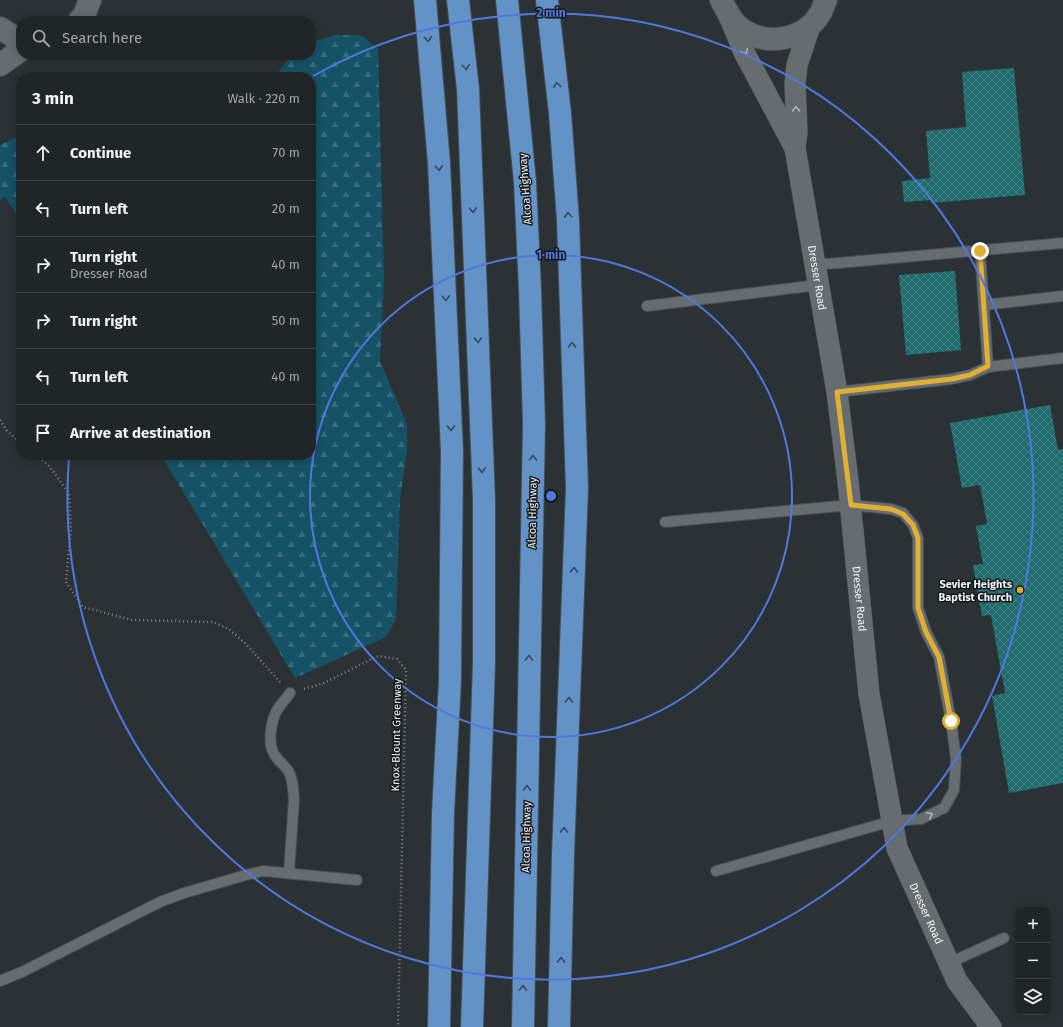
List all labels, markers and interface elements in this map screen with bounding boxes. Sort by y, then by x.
text: 2 min [536,6,566,20]
search box [16,16,316,60]
icon: search [30,27,52,49]
text: Search here [62,29,142,47]
one-way arrow [424,36,433,42]
one-way arrow [740,48,748,55]
one-way arrow [461,64,470,70]
one-way arrow [553,82,562,88]
text: 3 min [32,88,74,109]
text: Walk · 220 m [228,91,300,106]
one-way arrow [792,106,801,112]
icon: ahead [32,142,54,164]
text: Continue [70,144,131,162]
text: 70 m [273,145,300,160]
street label: Alcoa Highway [516,152,534,225]
one-way arrow [435,165,444,171]
icon: left [32,198,54,220]
text: Turn left [70,200,128,218]
text: 20 m [272,201,300,216]
one-way arrow [469,207,477,213]
one-way arrow [563,212,572,218]
route end [971,242,989,260]
street label: Dresser Road [805,244,829,311]
text: Turn right [70,248,137,266]
text: 1 min [537,248,565,262]
icon: right [32,254,54,276]
text: 40 m [271,257,300,272]
text: Dresser Road [70,266,148,281]
one-way arrow [441,295,450,301]
icon: right [32,310,54,332]
text: Turn right [70,312,137,330]
text: 50 m [272,313,300,328]
one-way arrow [473,337,482,343]
one-way arrow [568,342,577,348]
icon: left [32,366,54,388]
text: Turn left [70,368,128,386]
text: 40 m [271,369,300,384]
icon: arrive [32,422,54,444]
text: Arrive at destination [70,424,211,442]
one-way arrow [447,425,455,431]
one-way arrow [529,455,538,461]
one-way arrow [478,467,487,473]
street label: Alcoa Highway [525,477,540,549]
centre of rings [544,489,558,503]
street label: Dresser Road [849,565,869,632]
one-way arrow [569,567,578,573]
place label: Sevier Heights Baptist Church [939,578,1013,604]
marker: Sevier Heights Baptist Church [1015,585,1025,595]
one-way arrow [525,655,533,661]
street label: Knox-Blount Greenway [389,678,404,792]
one-way arrow [565,697,573,703]
route start [942,712,960,730]
one-way arrow [523,785,531,791]
street label: Alcoa Highway [519,801,534,873]
one-way arrow [926,812,933,820]
one-way arrow [560,827,568,833]
street label: Dresser Road [907,881,946,946]
map controls [1015,907,1051,1015]
button: + [1015,907,1051,943]
button: − [1015,943,1051,979]
one-way arrow [556,957,565,963]
button: layers [1015,979,1051,1015]
one-way arrow [519,985,528,991]

